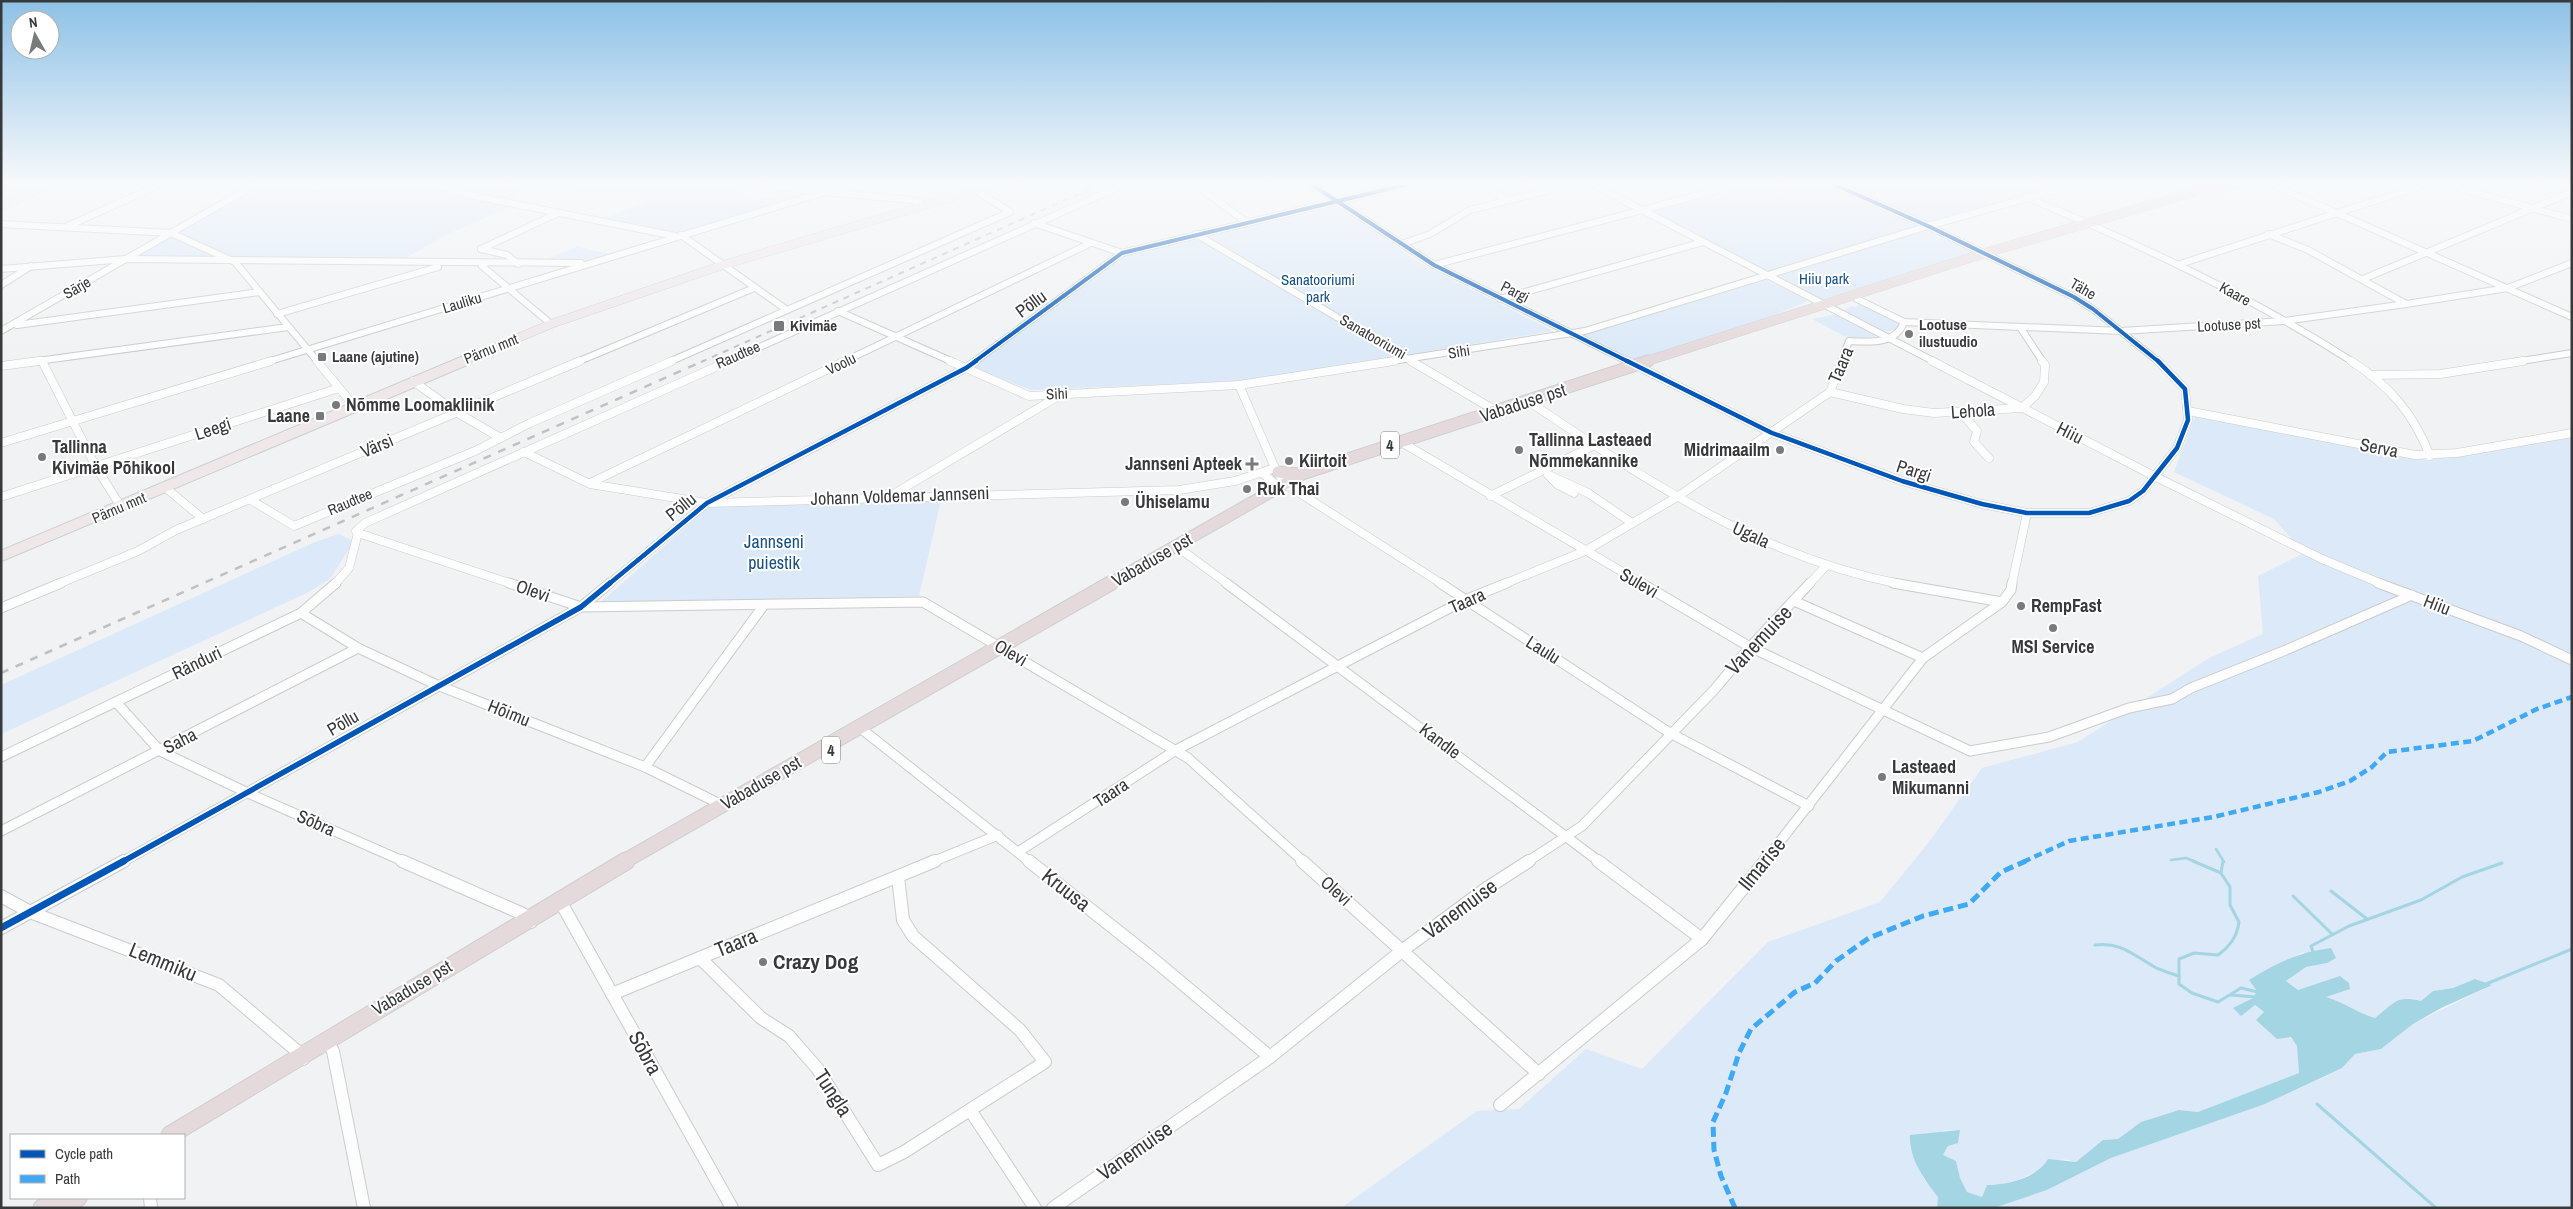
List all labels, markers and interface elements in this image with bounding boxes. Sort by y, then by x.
north arrow [10,10,60,60]
text: N [28,13,39,32]
park label: Hiiu park [1799,268,1850,289]
park label: Sanatooriumi park [1281,269,1355,307]
street label: Särje [59,271,95,304]
street label: Tähe [2066,273,2100,304]
street label: Pargi [1497,276,1533,308]
street label: Kaare [2216,276,2255,311]
street label: Põllu [1010,284,1051,323]
street label: Lauliku [440,287,484,318]
street label: Sanatooriumi [1336,309,1410,364]
street label: Lootuse pst [2197,312,2262,337]
place label: Lootuse ilustuudio [1919,314,1978,352]
place label: Kivimäe [790,315,837,336]
marker: Kivimäe [772,319,786,333]
street label: Pärnu mnt [461,328,522,369]
marker: Lootuse ilustuudio [1903,328,1915,340]
street label: Raudtee [712,335,763,374]
street label: Sihi [1446,339,1471,364]
street label: Taara [1822,343,1859,387]
place label: Laane (ajutine) [332,346,419,367]
street label: Voolu [822,347,859,380]
marker: Laane (ajutine) [316,351,328,363]
street label: Vabaduse pst [1477,377,1569,428]
street label: Sihi [1045,382,1068,405]
place label: Nõmme Loomakliinik [346,392,495,417]
street label: Lehola [1950,396,1996,425]
marker: Nõmme Loomakliinik [330,399,342,411]
place label: Laane [267,403,310,428]
marker: Laane [314,410,326,422]
street label: Leegi [191,411,234,446]
street label: Hiiu [2052,415,2088,450]
place label: Tallinna Lasteaed Nõmmekannike [1529,427,1652,473]
street label: Värsi [357,428,397,464]
road number: 4 [1381,432,1399,458]
street label: Serva [2358,432,2400,463]
place label: Tallinna Kivimäe Põhikool [52,434,175,480]
place label: Midrimaailm [1684,437,1770,462]
marker: Tallinna Lasteaed Nõmmekannike [1513,444,1525,456]
marker: Midrimaailm [1774,444,1786,456]
place label: Kiirtoit [1299,448,1347,473]
marker: Tallinna Kivimäe Põhikool [36,451,48,463]
place label: Jannseni Apteek [1125,451,1243,476]
street label: Pargi [1894,453,1935,488]
marker: Kiirtoit [1283,455,1295,467]
marker: Jannseni Apteek [1246,458,1258,470]
place label: Ruk Thai [1257,476,1319,501]
street label: Johann Voldemar Jannseni [810,480,990,511]
street label: Raudtee [324,483,375,520]
marker: Ruk Thai [1241,483,1253,495]
street label: Pärnu mnt [89,487,150,528]
street label: Põllu [660,487,701,527]
place label: Ühiselamu [1135,489,1210,514]
marker: Ühiselamu [1119,496,1131,508]
street label: Ugala [1728,515,1774,554]
street label: Vabaduse pst [1107,526,1197,593]
park label: Jannseni puiestik [744,529,804,575]
street label: Sulevi [1615,561,1663,604]
street label: Olevi [513,573,554,608]
street label: Taara [1445,582,1489,620]
street label: Hiiu [2420,588,2454,621]
place label: RempFast [2031,593,2102,618]
street label: Vanemuise [1719,598,1799,681]
marker: RempFast [2015,600,2027,612]
marker: MSI Service [2047,622,2059,634]
street label: Laulu [1521,629,1565,670]
street label: Olevi [990,633,1032,672]
place label: MSI Service [2012,634,2094,659]
street label: Ränduri [168,640,226,685]
street label: Hõimu [484,693,534,732]
street label: Põllu [322,704,363,742]
street label: Kandle [1414,717,1466,764]
street label: Saha [159,722,201,760]
road number: 4 [822,736,840,764]
street label: Vabaduse pst [716,749,806,816]
place label: Lasteaed Mikumanni [1892,754,1969,800]
marker: Lasteaed Mikumanni [1876,771,1888,783]
street label: Taara [1088,772,1133,813]
street label: Sõbra [293,803,339,842]
street label: Ilmarise [1731,831,1792,897]
street label: Kruusa [1036,861,1097,918]
street label: Olevi [1315,870,1358,911]
street label: Vanemuise [1416,872,1503,946]
street label: Taara [710,921,762,964]
street label: Lemmiku [125,935,201,988]
place label: Crazy Dog [773,947,859,976]
street label: Vabaduse pst [367,954,456,1021]
marker: Crazy Dog [757,956,769,968]
street label: Sõbra [622,1026,669,1080]
street label: Tungla [807,1063,860,1122]
street label: Vanemuise [1091,1114,1178,1187]
legend [10,1134,185,1199]
text: Cycle path [55,1143,113,1164]
text: Path [55,1168,80,1189]

